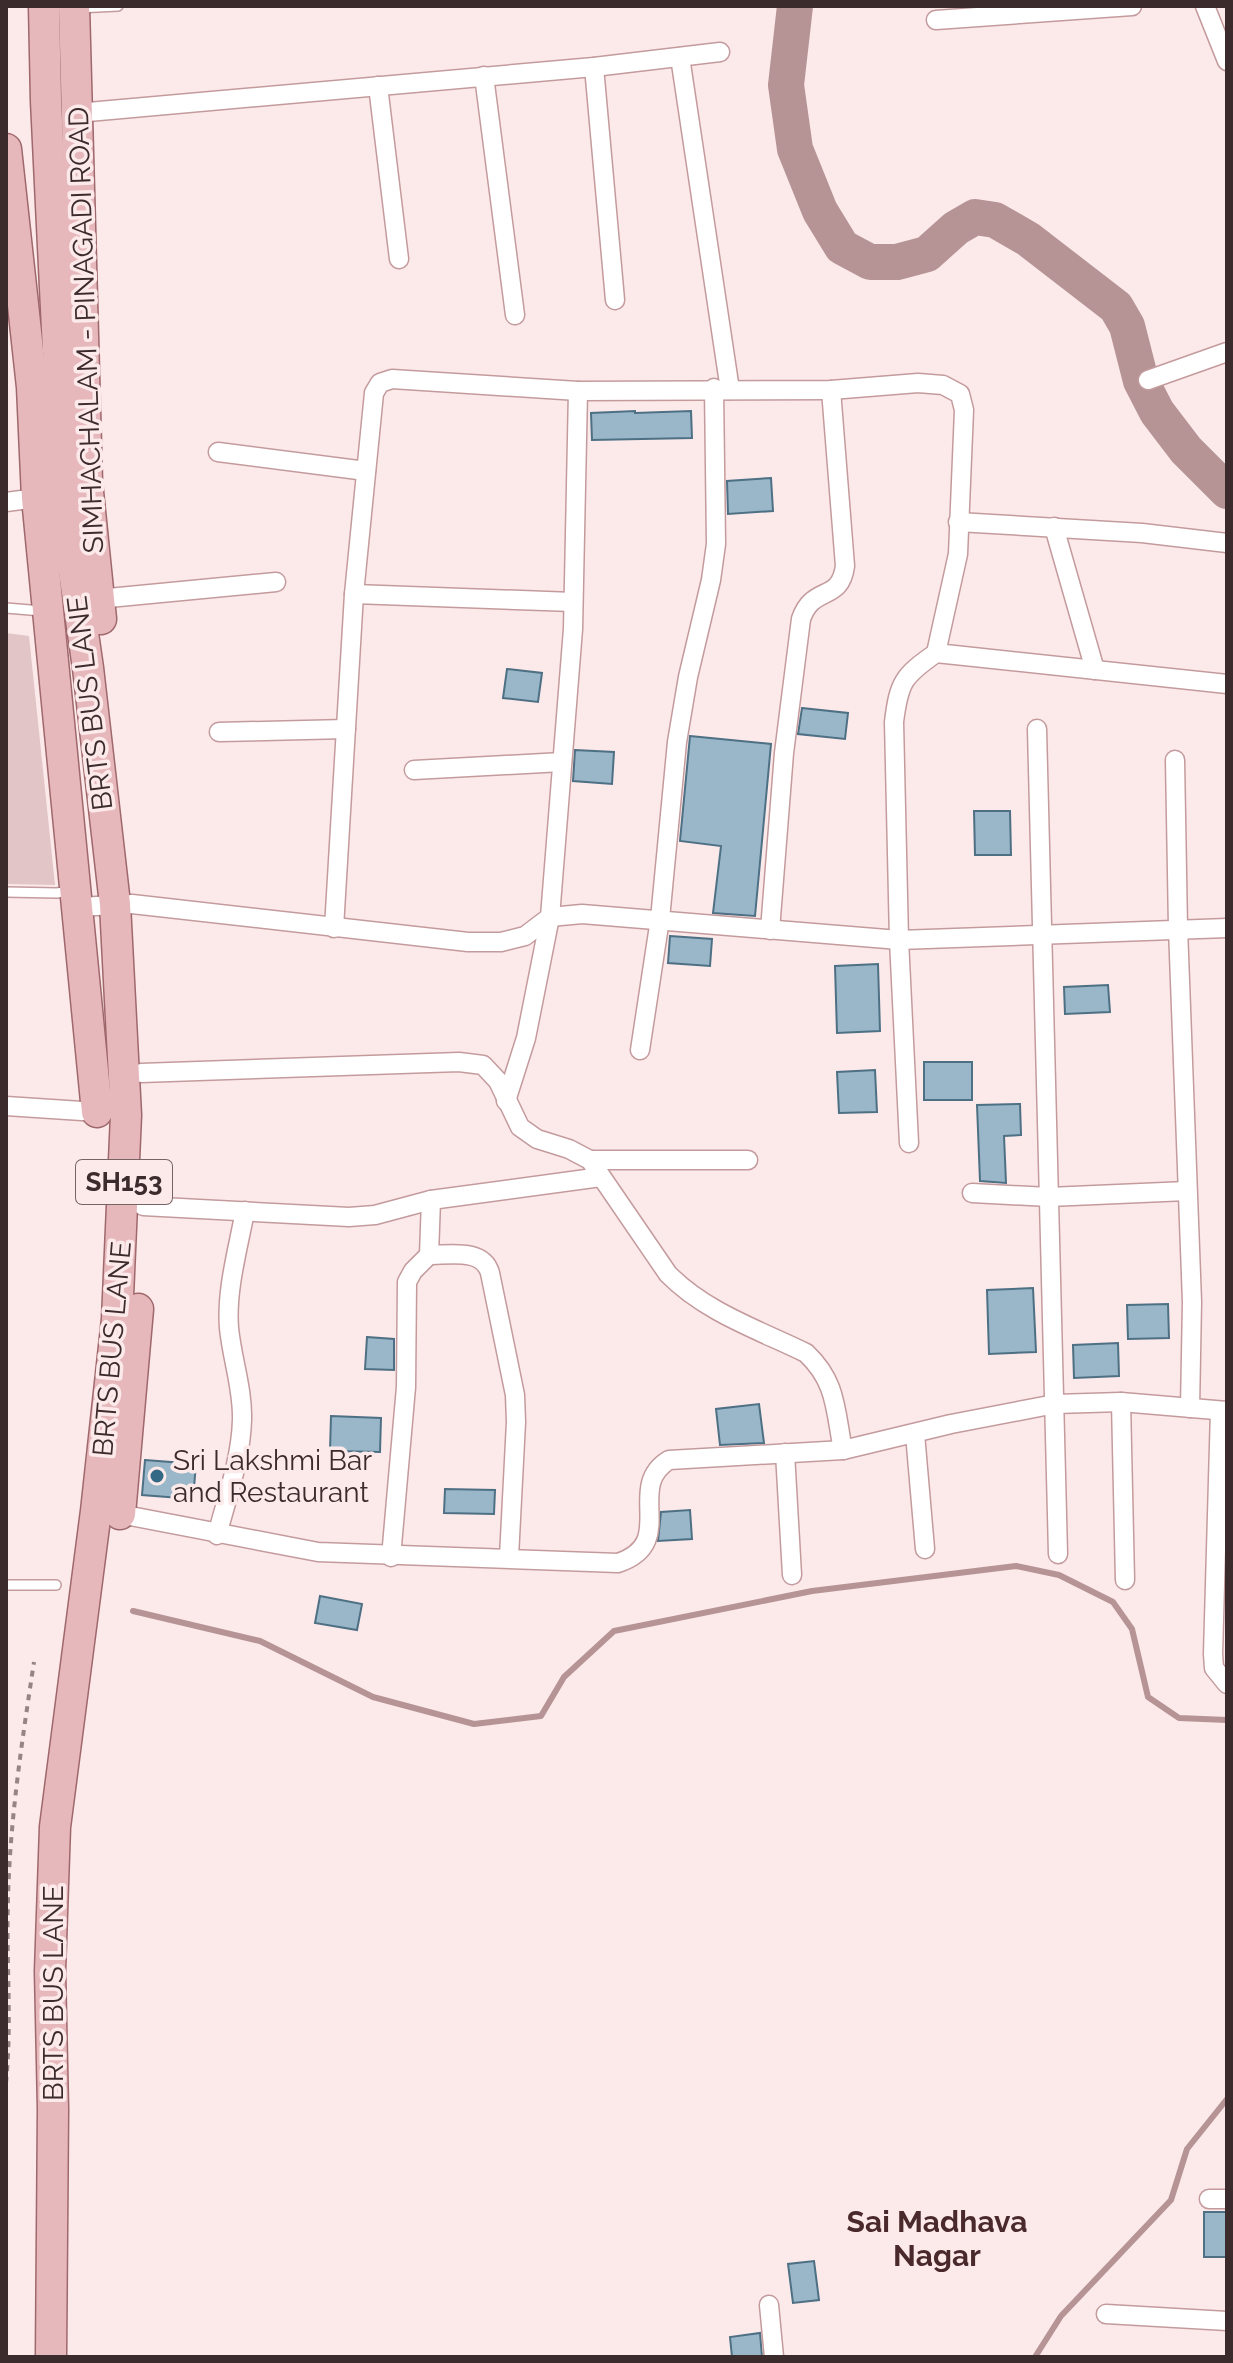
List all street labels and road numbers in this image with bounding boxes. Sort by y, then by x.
street label: SIMHACHALAM - PINAGADI ROAD [62,106,110,554]
street label: BRTS BUS LANE [60,594,120,812]
road number: SH153 [76,1160,172,1204]
street label: BRTS BUS LANE [86,1240,138,1458]
street label: BRTS BUS LANE [37,1885,70,2101]

